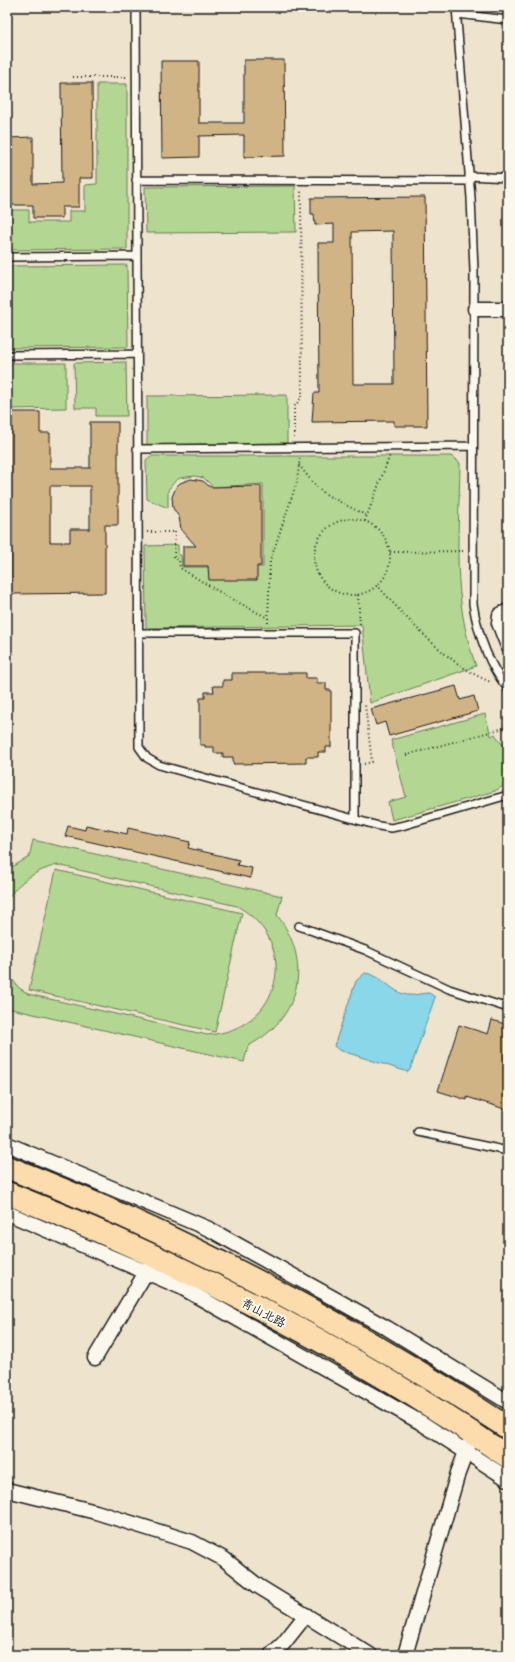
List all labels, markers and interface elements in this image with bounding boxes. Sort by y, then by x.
street label: 青山北路 [239,1294,289,1330]

